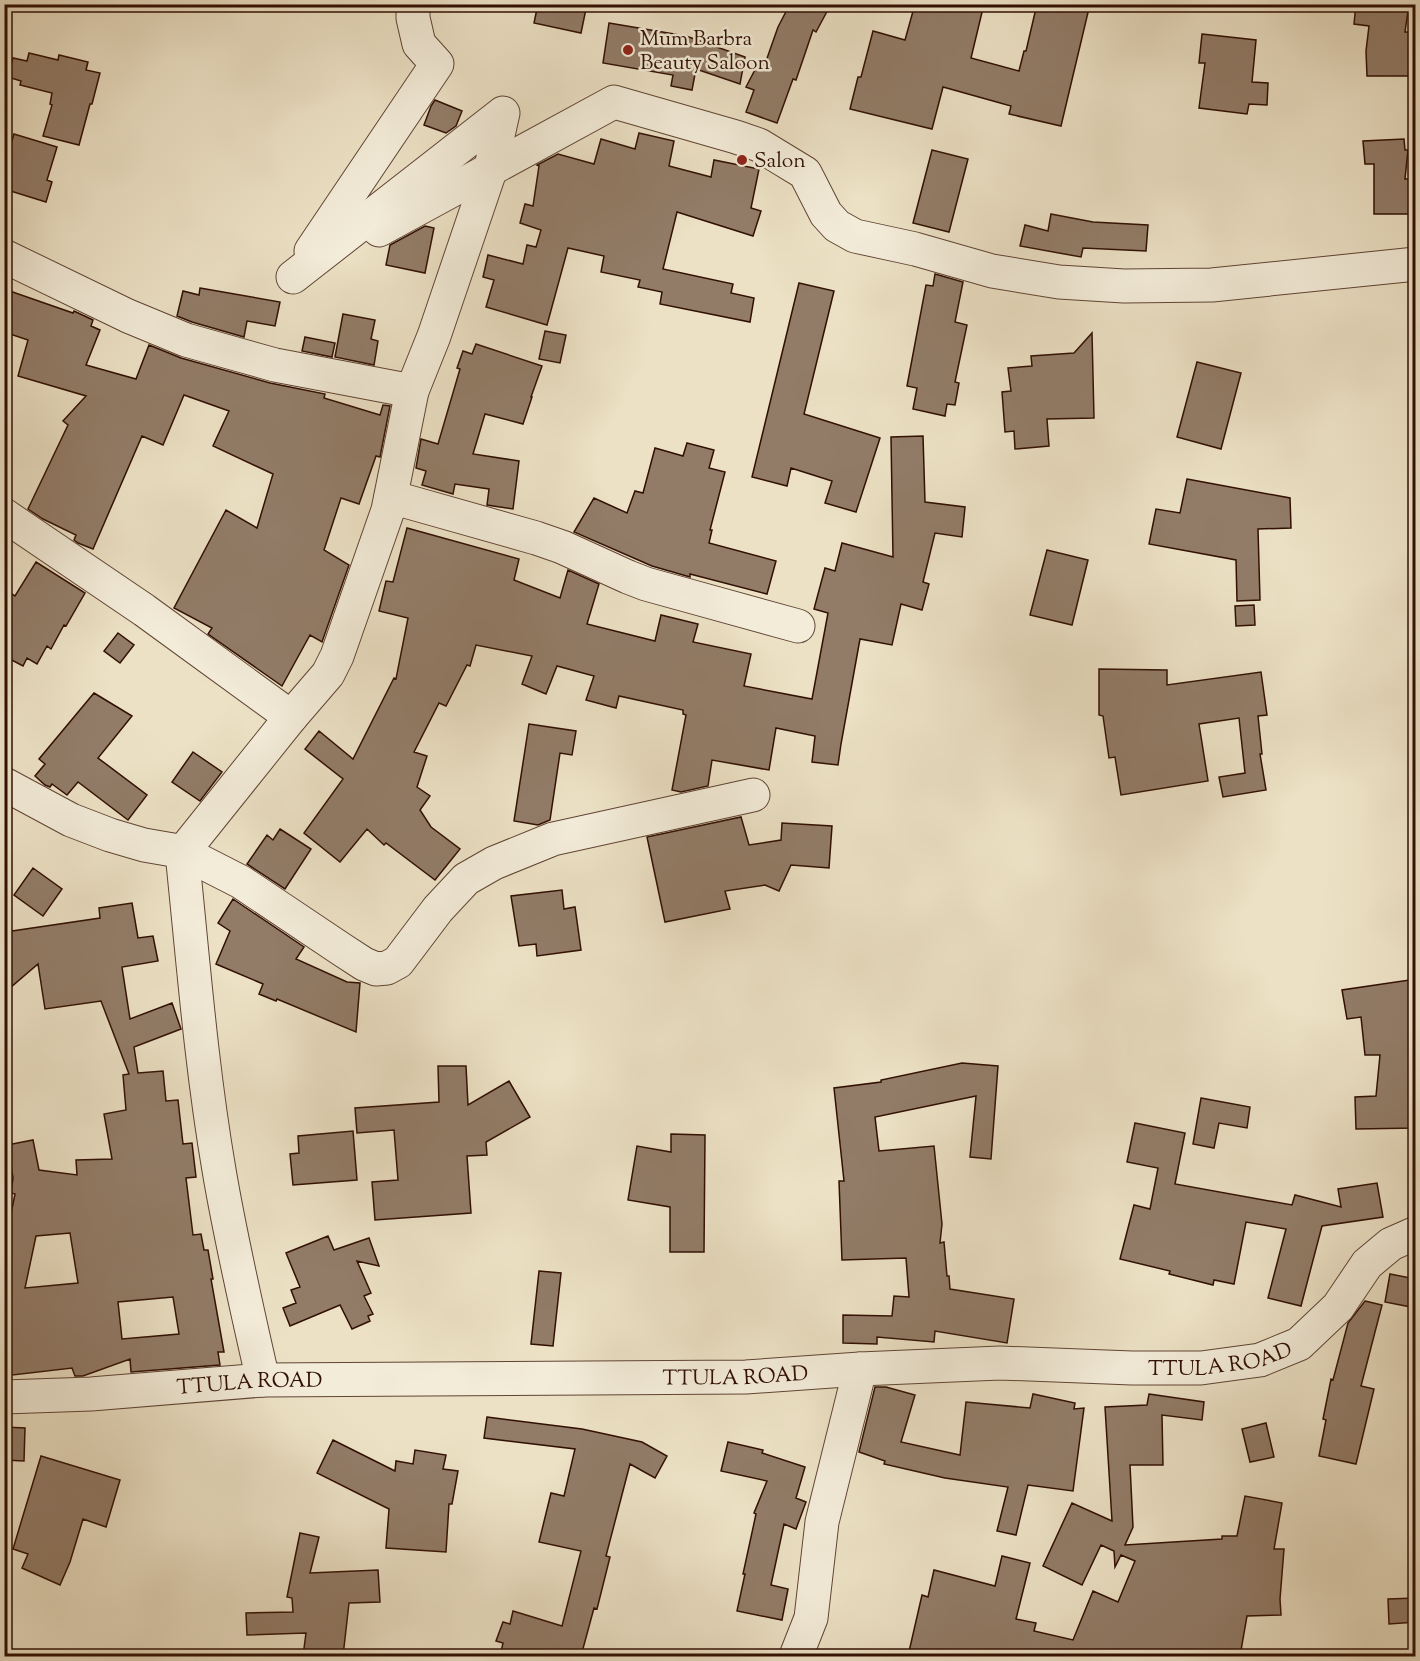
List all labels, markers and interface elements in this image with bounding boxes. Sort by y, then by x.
place label: Mum Barbra Beauty Saloon [640,25,770,79]
marker: Mum Barbra Beauty Saloon [621,43,635,57]
place label: Salon [754,147,806,177]
marker: Salon [735,153,749,167]
street label: TTULA ROAD [1148,1335,1297,1385]
street label: TTULA ROAD [662,1360,809,1395]
street label: TTULA ROAD [176,1367,322,1404]

